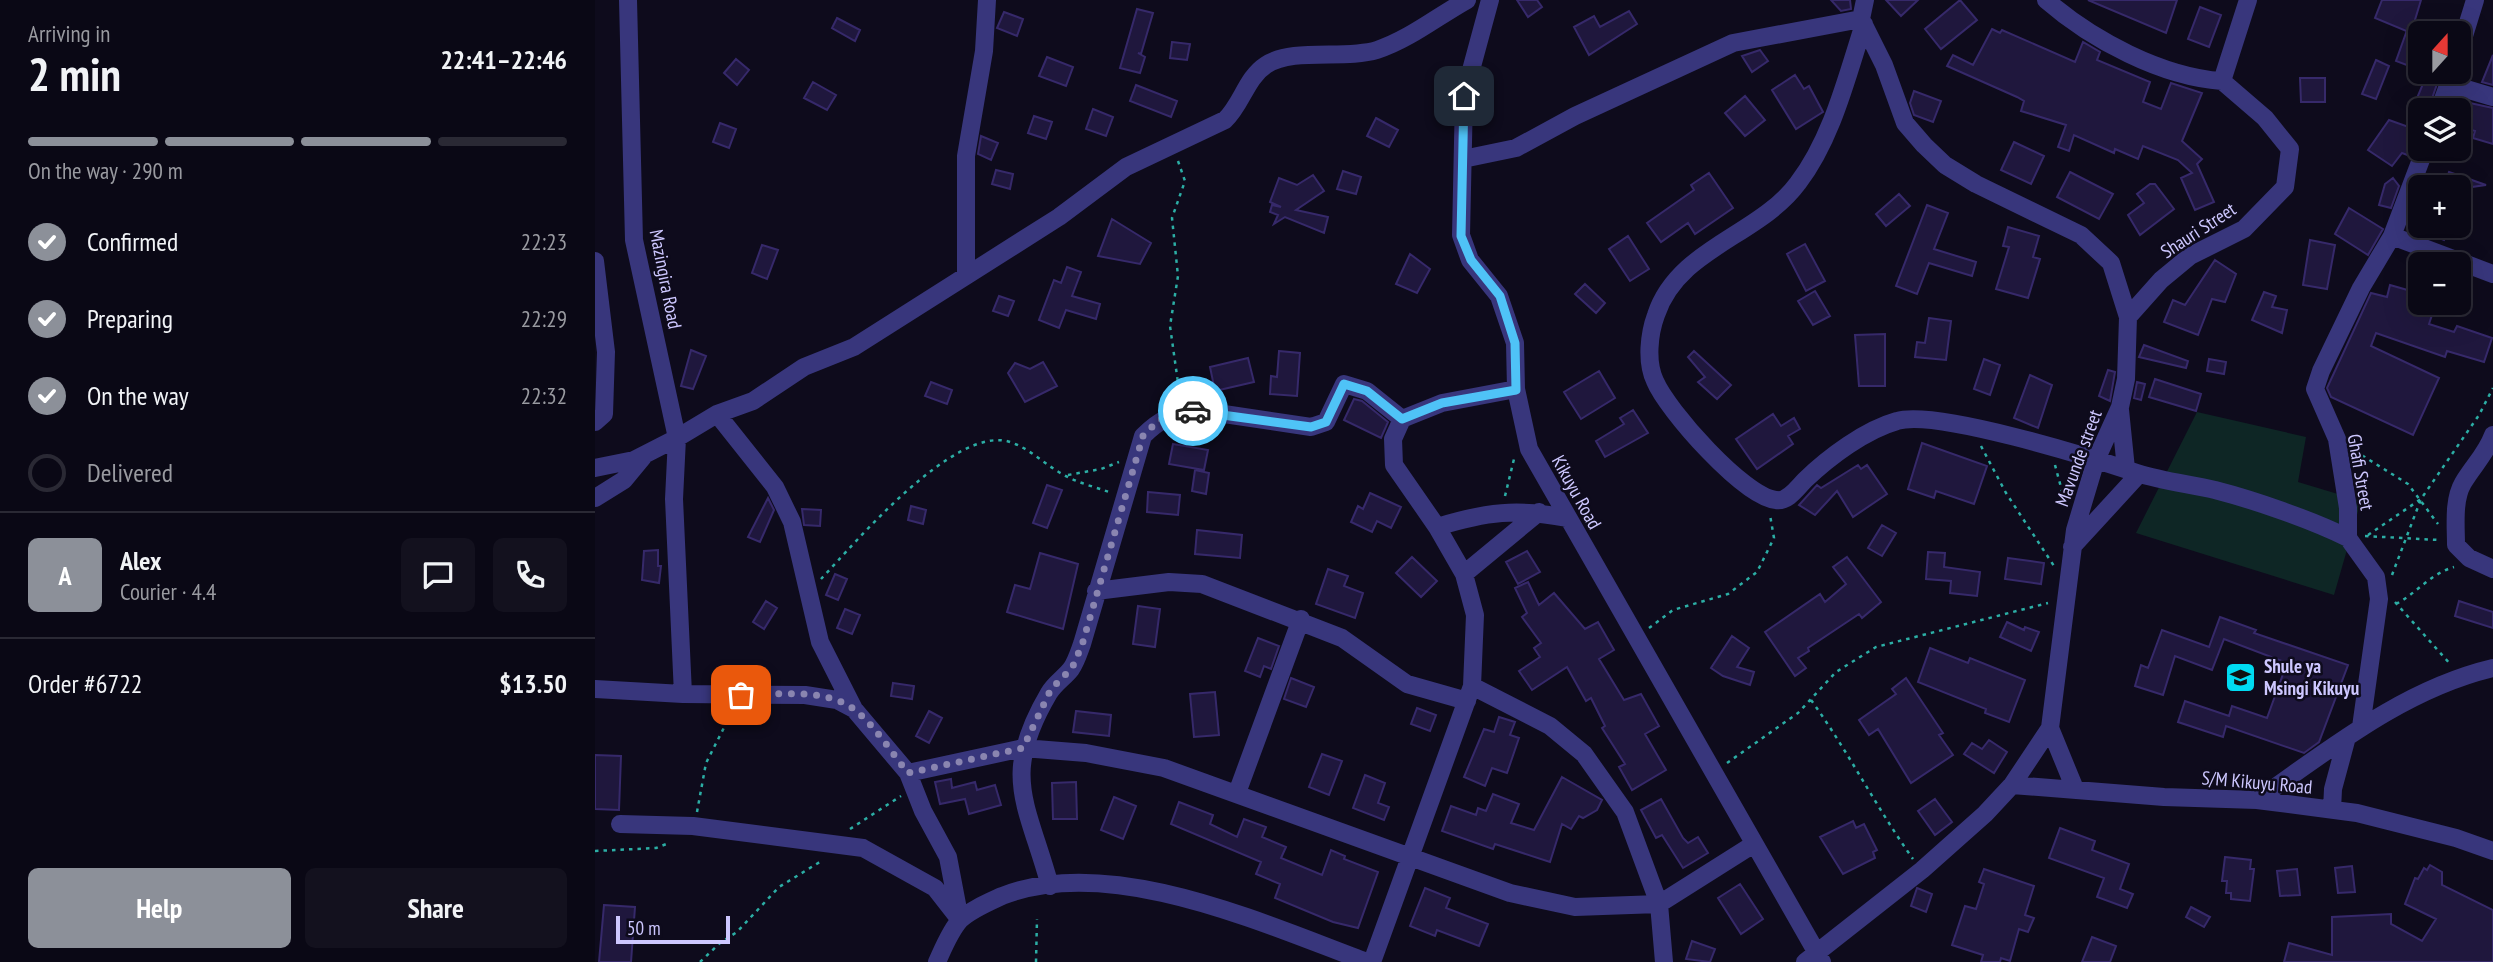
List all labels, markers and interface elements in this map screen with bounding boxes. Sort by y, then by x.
text: Arriving in [28,19,110,48]
north arrow [2408,21,2471,84]
map controls [2408,21,2471,315]
text: 22:41–22:46 [440,43,567,76]
text: 2 min [28,44,121,104]
pin [1434,66,1494,126]
icon: home [1445,77,1483,115]
button: layers [2408,98,2471,161]
text: On the way · 290 m [28,156,183,185]
button: + [2408,175,2471,238]
street label: Shauri Street [2156,196,2241,263]
icon: check [28,223,66,261]
text: Confirmed [87,225,178,258]
text: 22:23 [521,227,567,256]
street label: Mazingira Road [645,227,687,331]
button: − [2408,252,2471,315]
icon: check [28,300,66,338]
text: Preparing [87,302,173,335]
text: 22:29 [521,304,567,333]
courier [1158,376,1228,446]
icon: check [28,377,66,415]
text: On the way [87,379,189,412]
text: 22:32 [521,381,567,410]
icon: car [1174,392,1212,430]
street label: Mavunde street [2049,406,2107,510]
street label: Ghafi Street [2342,432,2380,513]
street label: Kikuyu Road [1547,451,1607,533]
text: Delivered [87,456,173,489]
button: chat [401,538,475,612]
button: phone [493,538,567,612]
text: Alex [120,544,161,577]
text: A [58,559,72,592]
text: Courier · 4.4 [120,577,216,606]
place label: Shule ya Msingi Kikuyu [2264,654,2359,700]
school or university icon: Shule ya Msingi Kikuyu [2224,660,2258,694]
pin [711,665,771,725]
text: Order #6722 [28,667,143,700]
text: $13.50 [499,667,567,700]
icon: bag [722,676,760,714]
street label: S/M Kikuyu Road [2201,765,2313,799]
button: Help [28,868,291,948]
button: Share [305,868,567,948]
scale bar [616,913,730,945]
text: 50 m [627,916,661,940]

